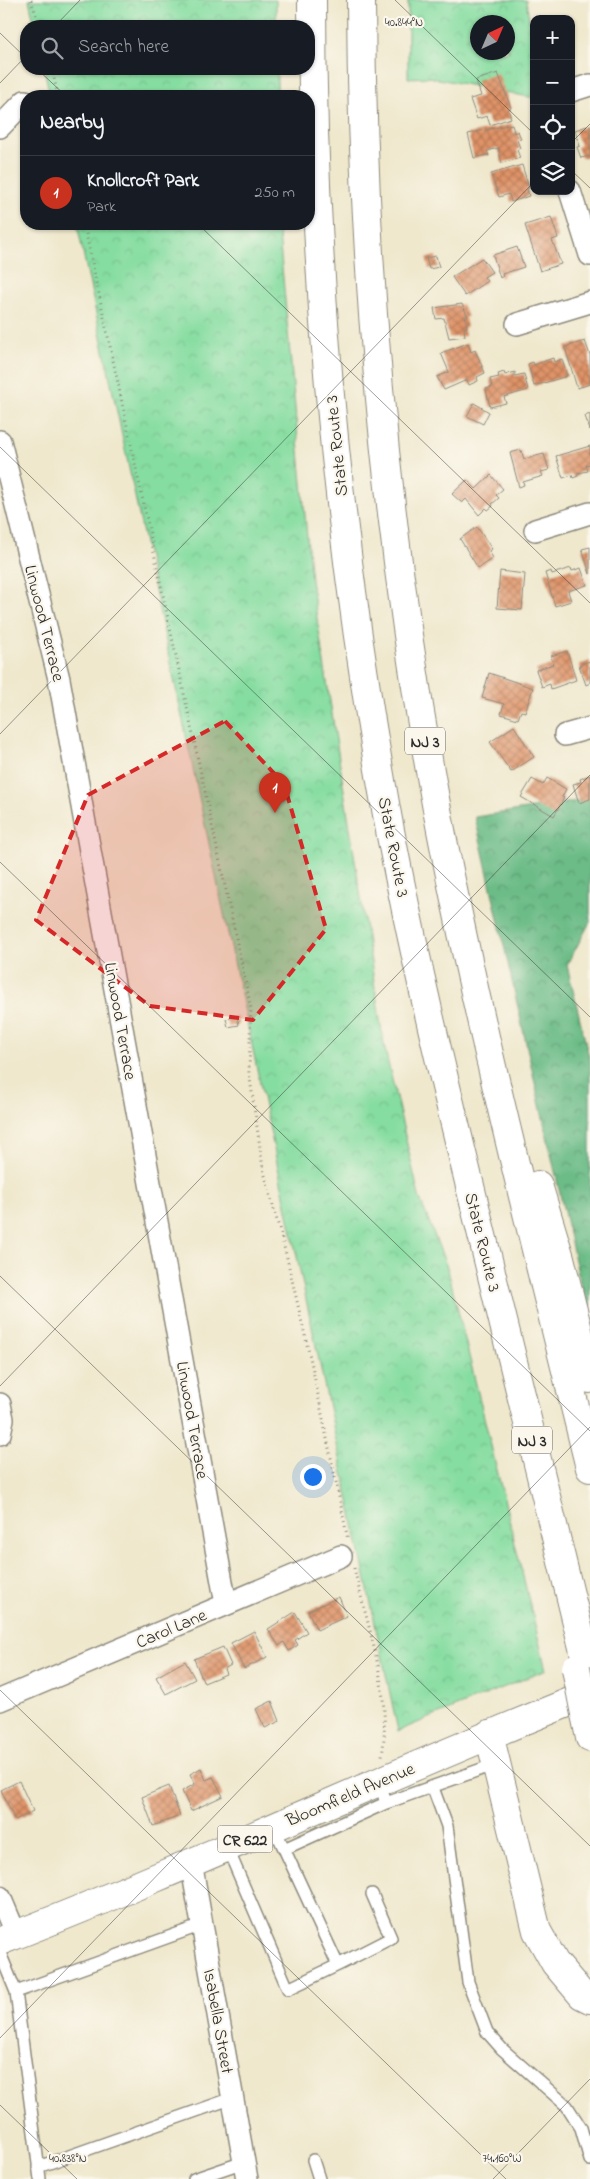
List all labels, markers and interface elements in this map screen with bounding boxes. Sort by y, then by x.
text: 40.844°N [385,14,423,32]
north arrow [470,15,515,60]
map controls [530,15,575,195]
button: + [530,15,575,60]
search box [20,20,315,75]
icon: search [38,34,66,62]
text: Search here [78,34,169,61]
button: − [530,60,575,105]
button: locate [530,105,575,150]
text: Nearby [40,108,104,138]
button: layers [530,150,575,195]
text: Knollcroft Park [87,168,199,195]
text: 1 [53,181,59,205]
text: 250 m [255,181,295,205]
text: Park [87,195,116,219]
street label: State Route 3 [320,394,356,498]
street label: Linwood Terrace [16,563,70,685]
road number: NJ 3 [405,728,445,754]
pin: 1 [259,772,291,813]
street label: State Route 3 [370,795,414,900]
street label: Linwood Terrace [96,960,142,1083]
street label: State Route 3 [456,1190,506,1295]
street label: Linwood Terrace [168,1359,214,1482]
road number: NJ 3 [512,1426,552,1454]
your location [300,1464,326,1490]
street label: Carol Lane [132,1603,212,1656]
street label: Bloomfield Avenue [281,1757,420,1835]
road number: CR 622 [218,1826,272,1852]
street label: Isabella Street [195,1967,239,2076]
text: 40.838°N [49,2150,87,2168]
text: 74.160°W [482,2150,522,2168]

